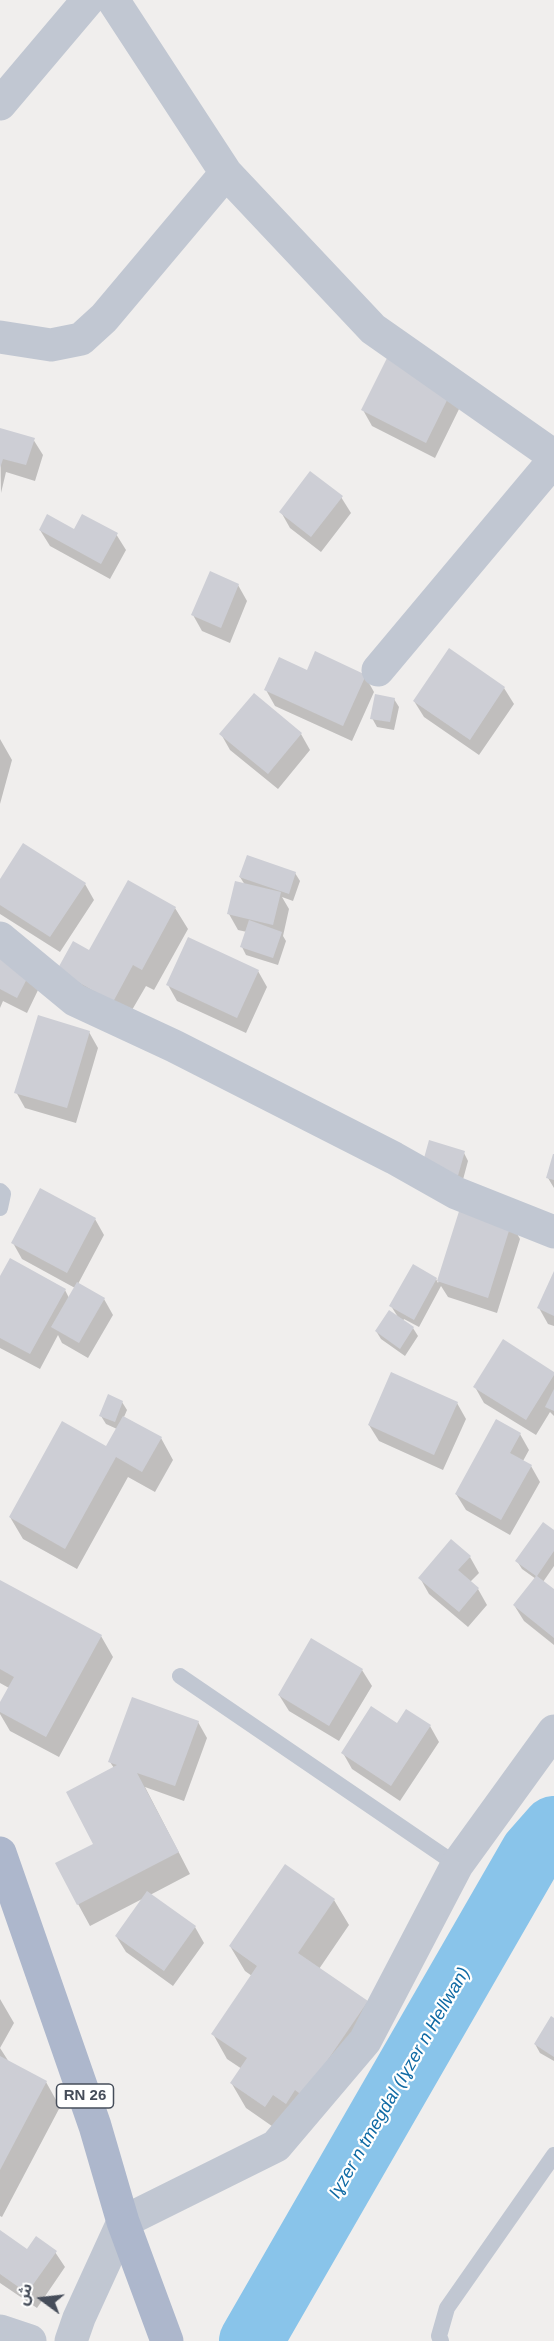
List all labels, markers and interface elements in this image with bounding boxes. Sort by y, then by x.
water label: Iɣzer n tmegdal (Iɣzer n Hellwan) [325,1964,475,2202]
road number: RN 26 [56,2084,113,2108]
north arrow [12,2269,72,2329]
text: ش [13,2281,35,2307]

